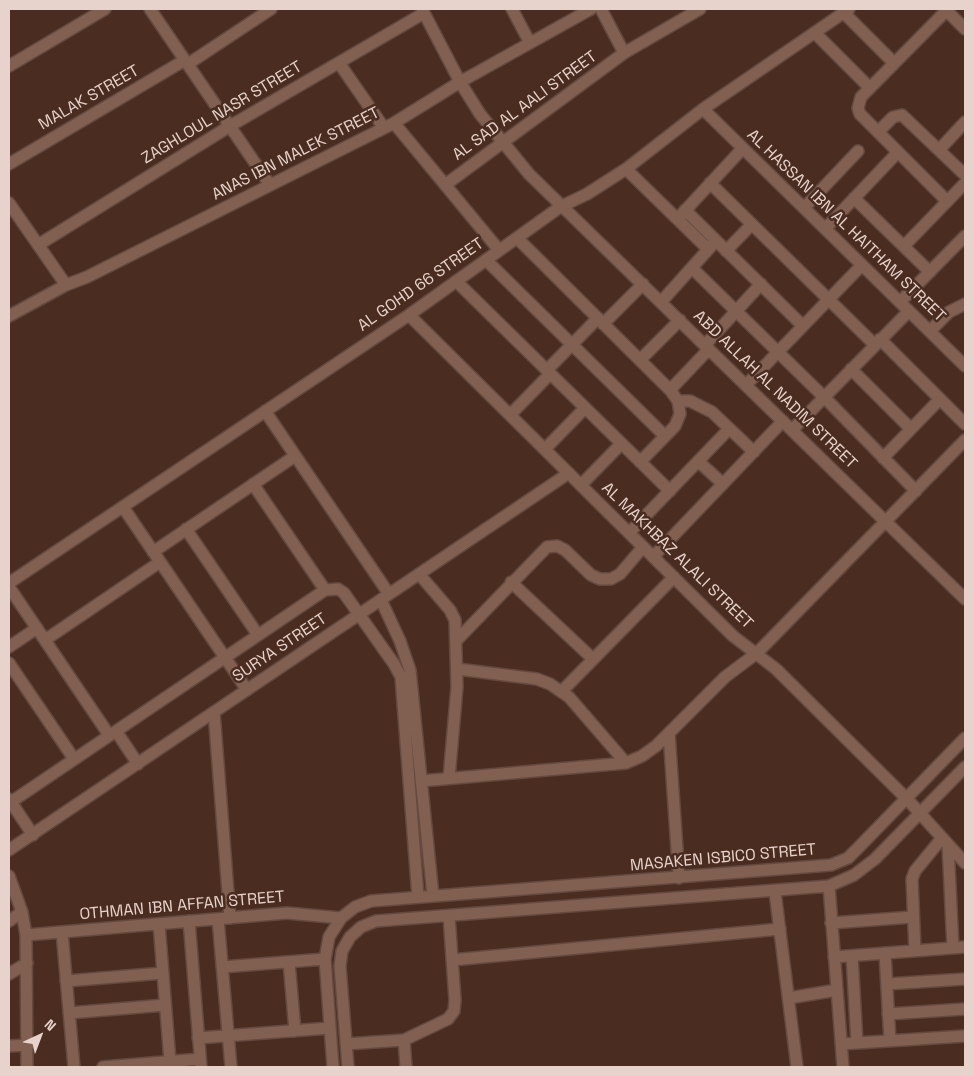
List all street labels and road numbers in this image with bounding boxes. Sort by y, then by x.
street label: AL SAD AL AALI STREET [449,47,601,165]
street label: ZAGHLOUL NASR STREET [138,57,306,169]
street label: MALAK STREET [35,61,143,135]
street label: ANAS IBN MALEK STREET [209,103,383,205]
street label: AL HASSAN IBN AL HAITHAM STREET [743,126,949,326]
street label: AL GOHD 66 STREET [354,234,488,336]
street label: ABD ALLAH AL NADIM STREET [689,307,861,473]
street label: AL MAKHBAZ ALALI STREET [597,479,757,633]
street label: SURYA STREET [229,609,331,687]
street label: MASAKEN ISBICO STREET [629,840,817,876]
street label: OTHMAN IBN AFFAN STREET [79,887,285,925]

